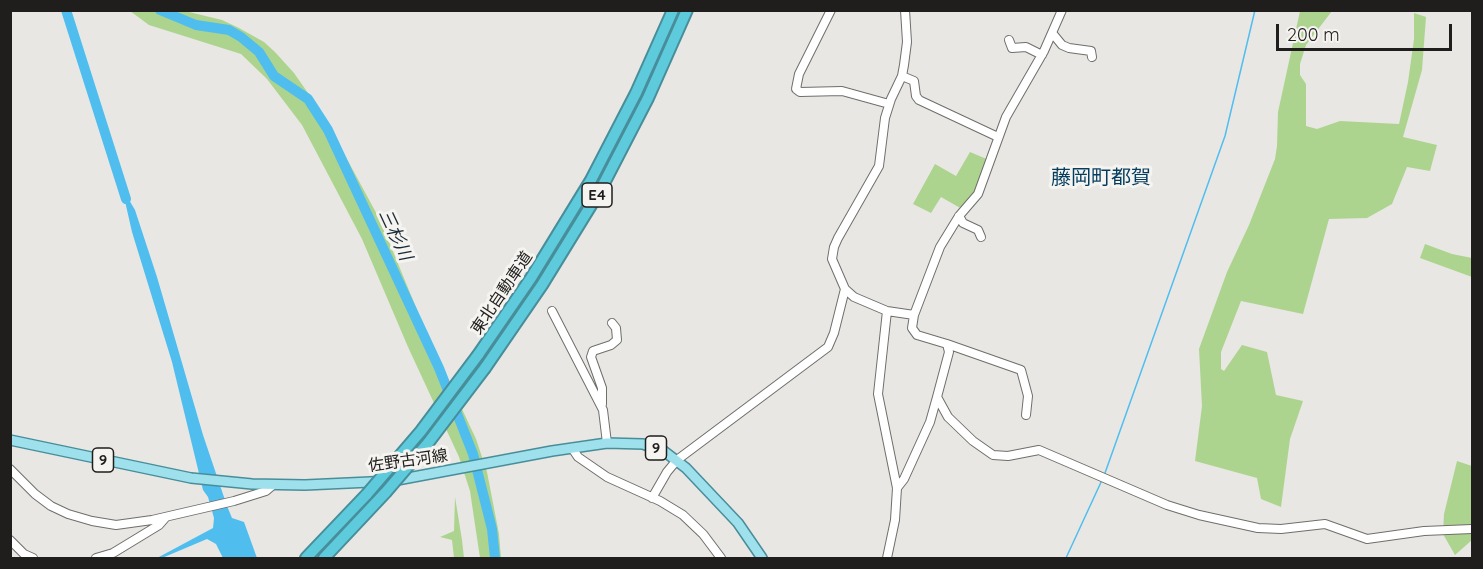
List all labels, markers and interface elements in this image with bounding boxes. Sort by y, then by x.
scale bar [1279,12,1454,50]
text: 200 m [1287,23,1340,46]
district label: 藤岡町都賀 [1051,166,1151,190]
road number: E4 [582,183,612,207]
water label: 三杉川 [374,206,416,264]
street label: 東北自動車道 [467,248,537,338]
road number: 9 [646,436,666,460]
street label: 佐野古河線 [367,446,449,476]
road number: 9 [92,448,114,472]

